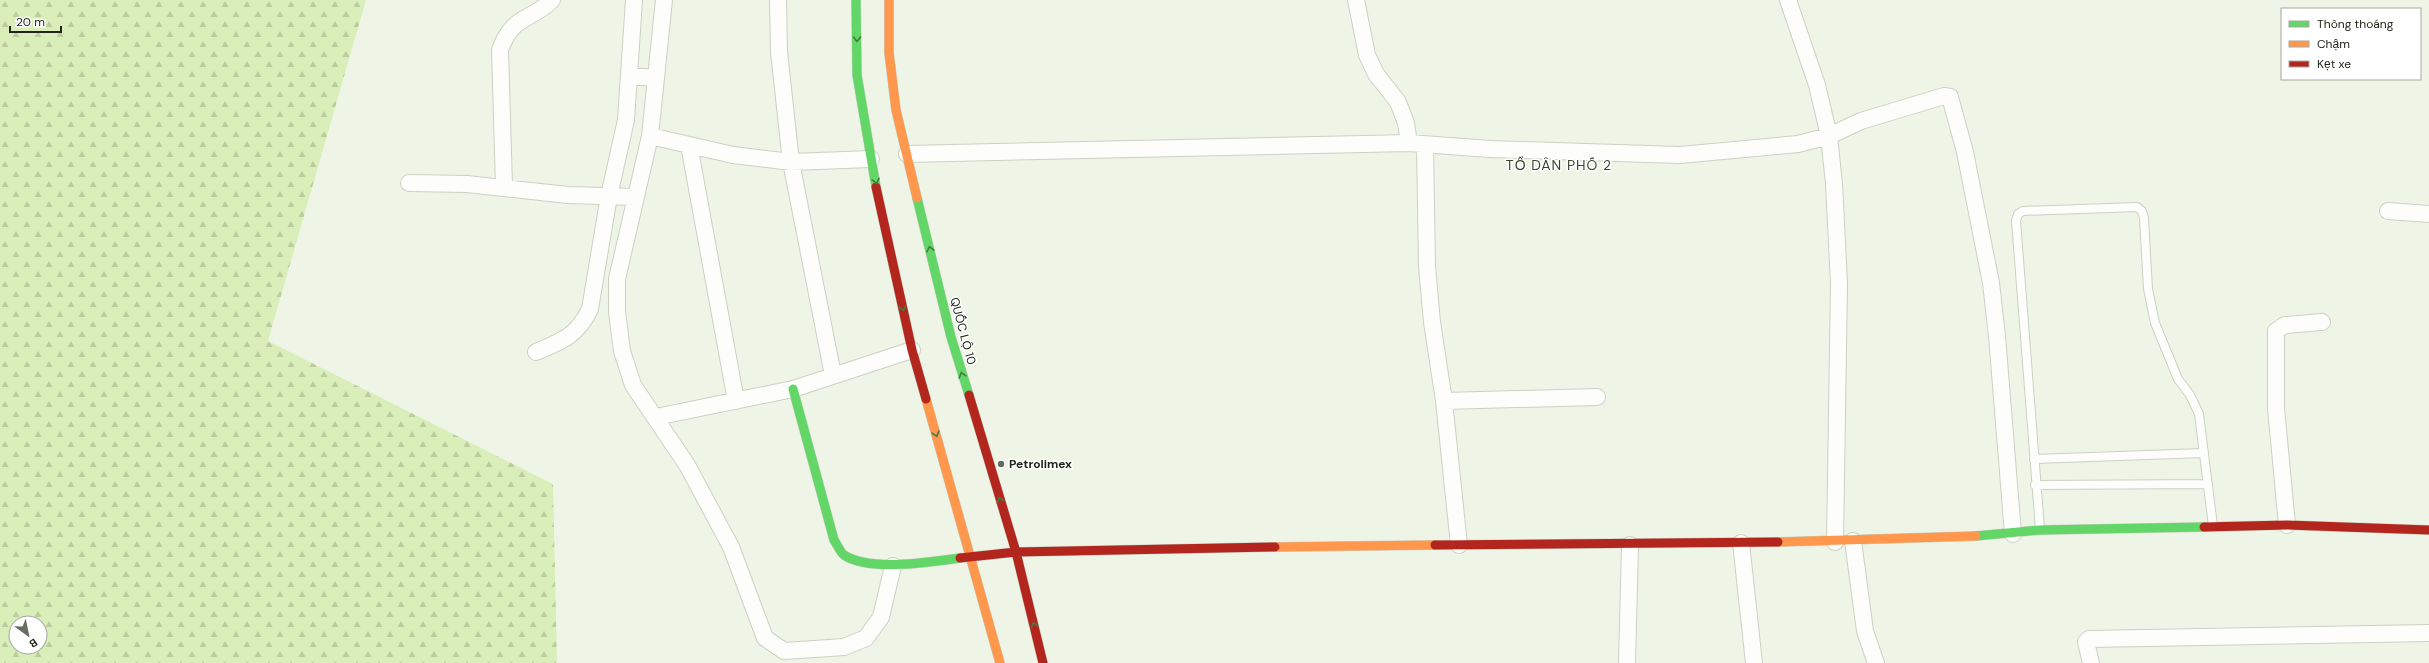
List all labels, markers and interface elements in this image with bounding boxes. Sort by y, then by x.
scale bar [10,8,61,34]
legend [2281,8,2421,80]
text: 20 m [16,14,45,30]
text: Thông thoáng [2317,16,2394,32]
one-way arrow [853,36,861,42]
text: Chậm [2317,36,2350,52]
text: Kẹt xe [2317,56,2351,72]
district label: TỔ DÂN PHỐ 2 [1506,156,1612,174]
one-way arrow [872,178,880,184]
one-way arrow [926,246,934,253]
street label: QUỐC LỘ 10 [946,296,980,366]
one-way arrow [899,305,907,312]
one-way arrow [958,372,967,379]
one-way arrow [931,430,940,437]
place label: Petrolimex [1009,456,1072,472]
marker: Petrolimex [996,459,1006,469]
one-way arrow [996,496,1005,503]
north arrow [8,615,48,655]
one-way arrow [1030,622,1039,629]
text: B [27,636,40,651]

